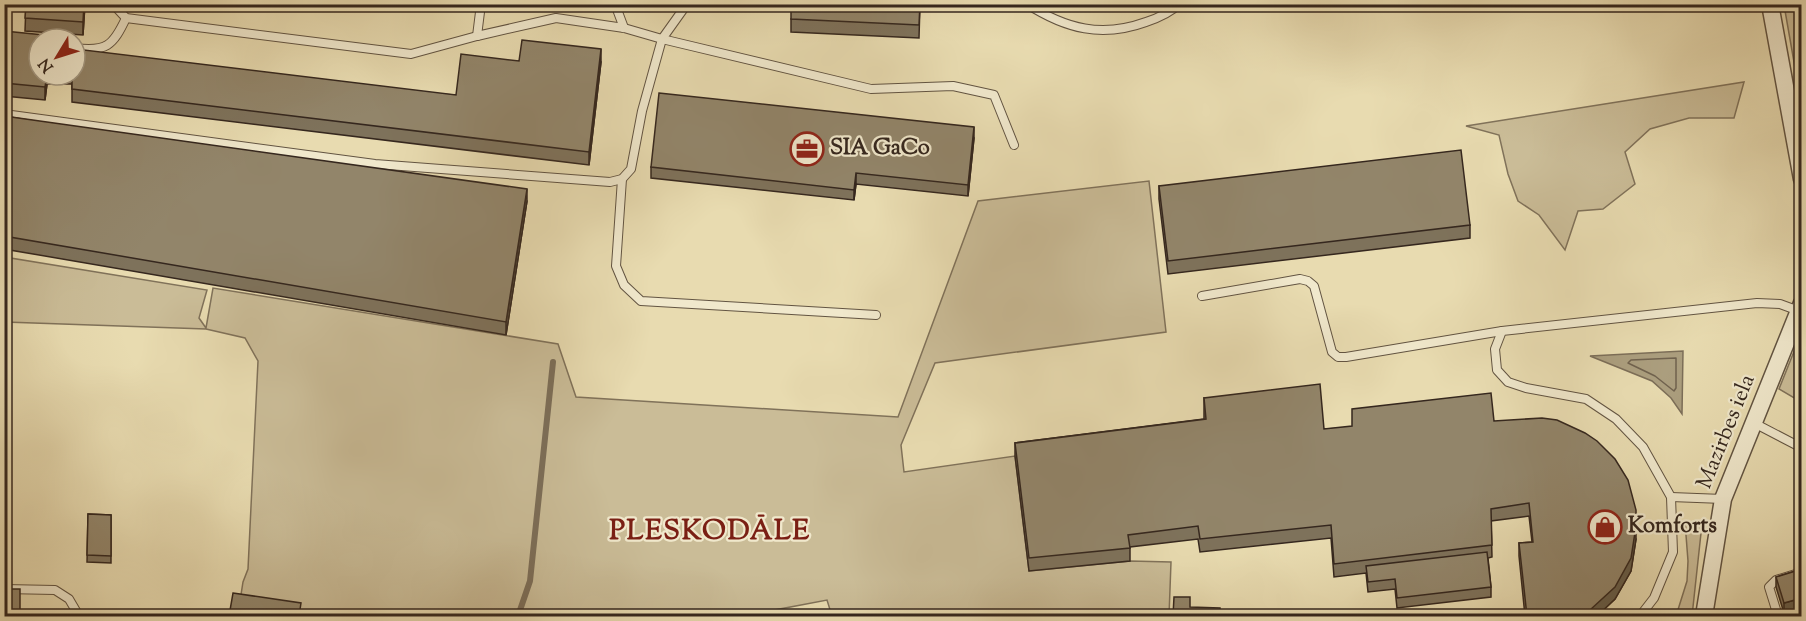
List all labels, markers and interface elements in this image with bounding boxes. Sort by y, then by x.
north arrow [27,27,87,87]
text: N [34,52,60,77]
office icon: SIA GaCo [789,131,825,167]
place label: SIA GaCo [830,133,930,165]
street label: Mazirbes iela [1689,370,1765,494]
shop icon: Komforts [1587,509,1623,545]
place label: Komforts [1628,511,1717,543]
district label: PLESKODĀLE [609,512,811,552]

